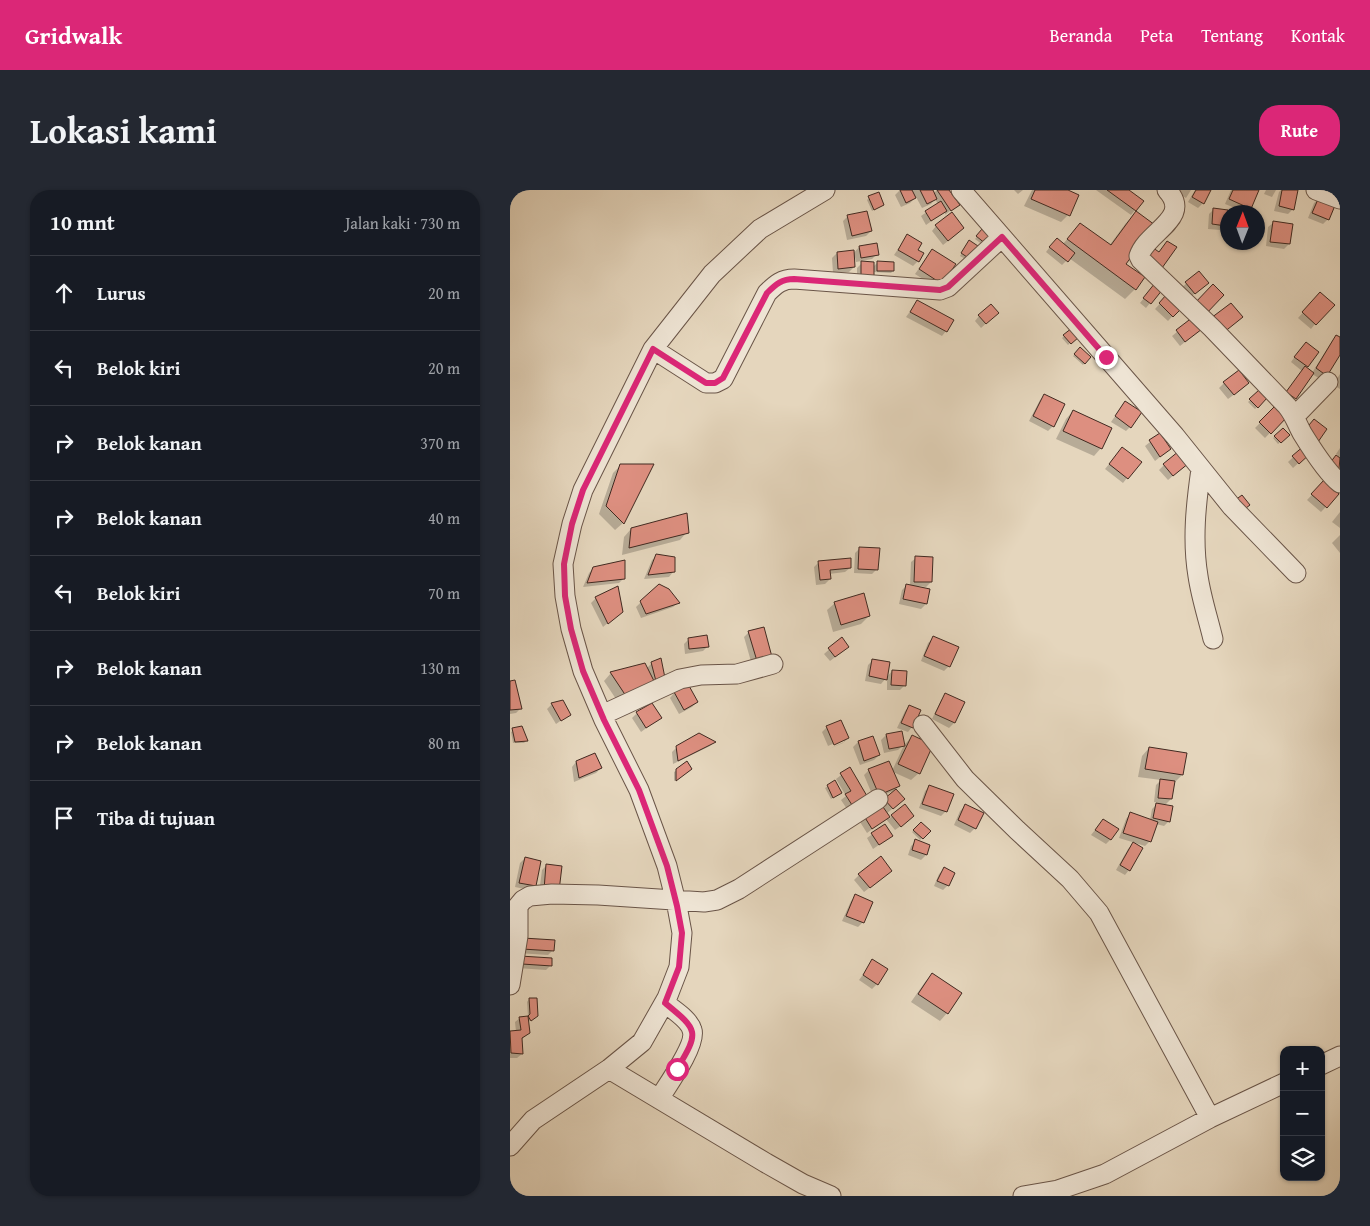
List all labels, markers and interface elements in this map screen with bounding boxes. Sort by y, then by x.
text: Gridwalk [25,18,122,53]
text: Beranda [1050,22,1112,49]
text: Peta [1140,22,1173,49]
text: Tentang [1201,22,1263,49]
text: Kontak [1291,22,1345,49]
text: Lokasi kami [30,105,217,156]
button: Rute [1259,105,1340,156]
north arrow [1220,205,1265,250]
text: 10 mnt [50,207,115,238]
text: Jalan kaki · 730 m [345,211,460,235]
icon: ahead [50,279,78,307]
text: Lurus [97,279,146,307]
text: 20 m [428,281,460,305]
route end [1095,346,1118,369]
icon: left [50,354,78,382]
text: Belok kiri [97,354,180,382]
text: 20 m [428,356,460,380]
icon: right [50,429,78,457]
text: Belok kanan [97,429,202,457]
text: 370 m [420,431,460,455]
icon: right [50,504,78,532]
text: Belok kanan [97,504,202,532]
text: 40 m [428,506,460,530]
icon: left [50,579,78,607]
text: Belok kiri [97,579,180,607]
text: 70 m [428,581,460,605]
icon: right [50,654,78,682]
text: Belok kanan [97,654,202,682]
text: 130 m [420,656,460,680]
icon: right [50,729,78,757]
text: Belok kanan [97,729,202,757]
text: 80 m [428,731,460,755]
icon: arrive [50,804,78,832]
text: Tiba di tujuan [97,804,215,832]
map controls [1280,1046,1325,1181]
button: + [1280,1046,1325,1091]
route start [666,1058,689,1081]
button: − [1280,1091,1325,1136]
button: layers [1280,1136,1325,1181]

